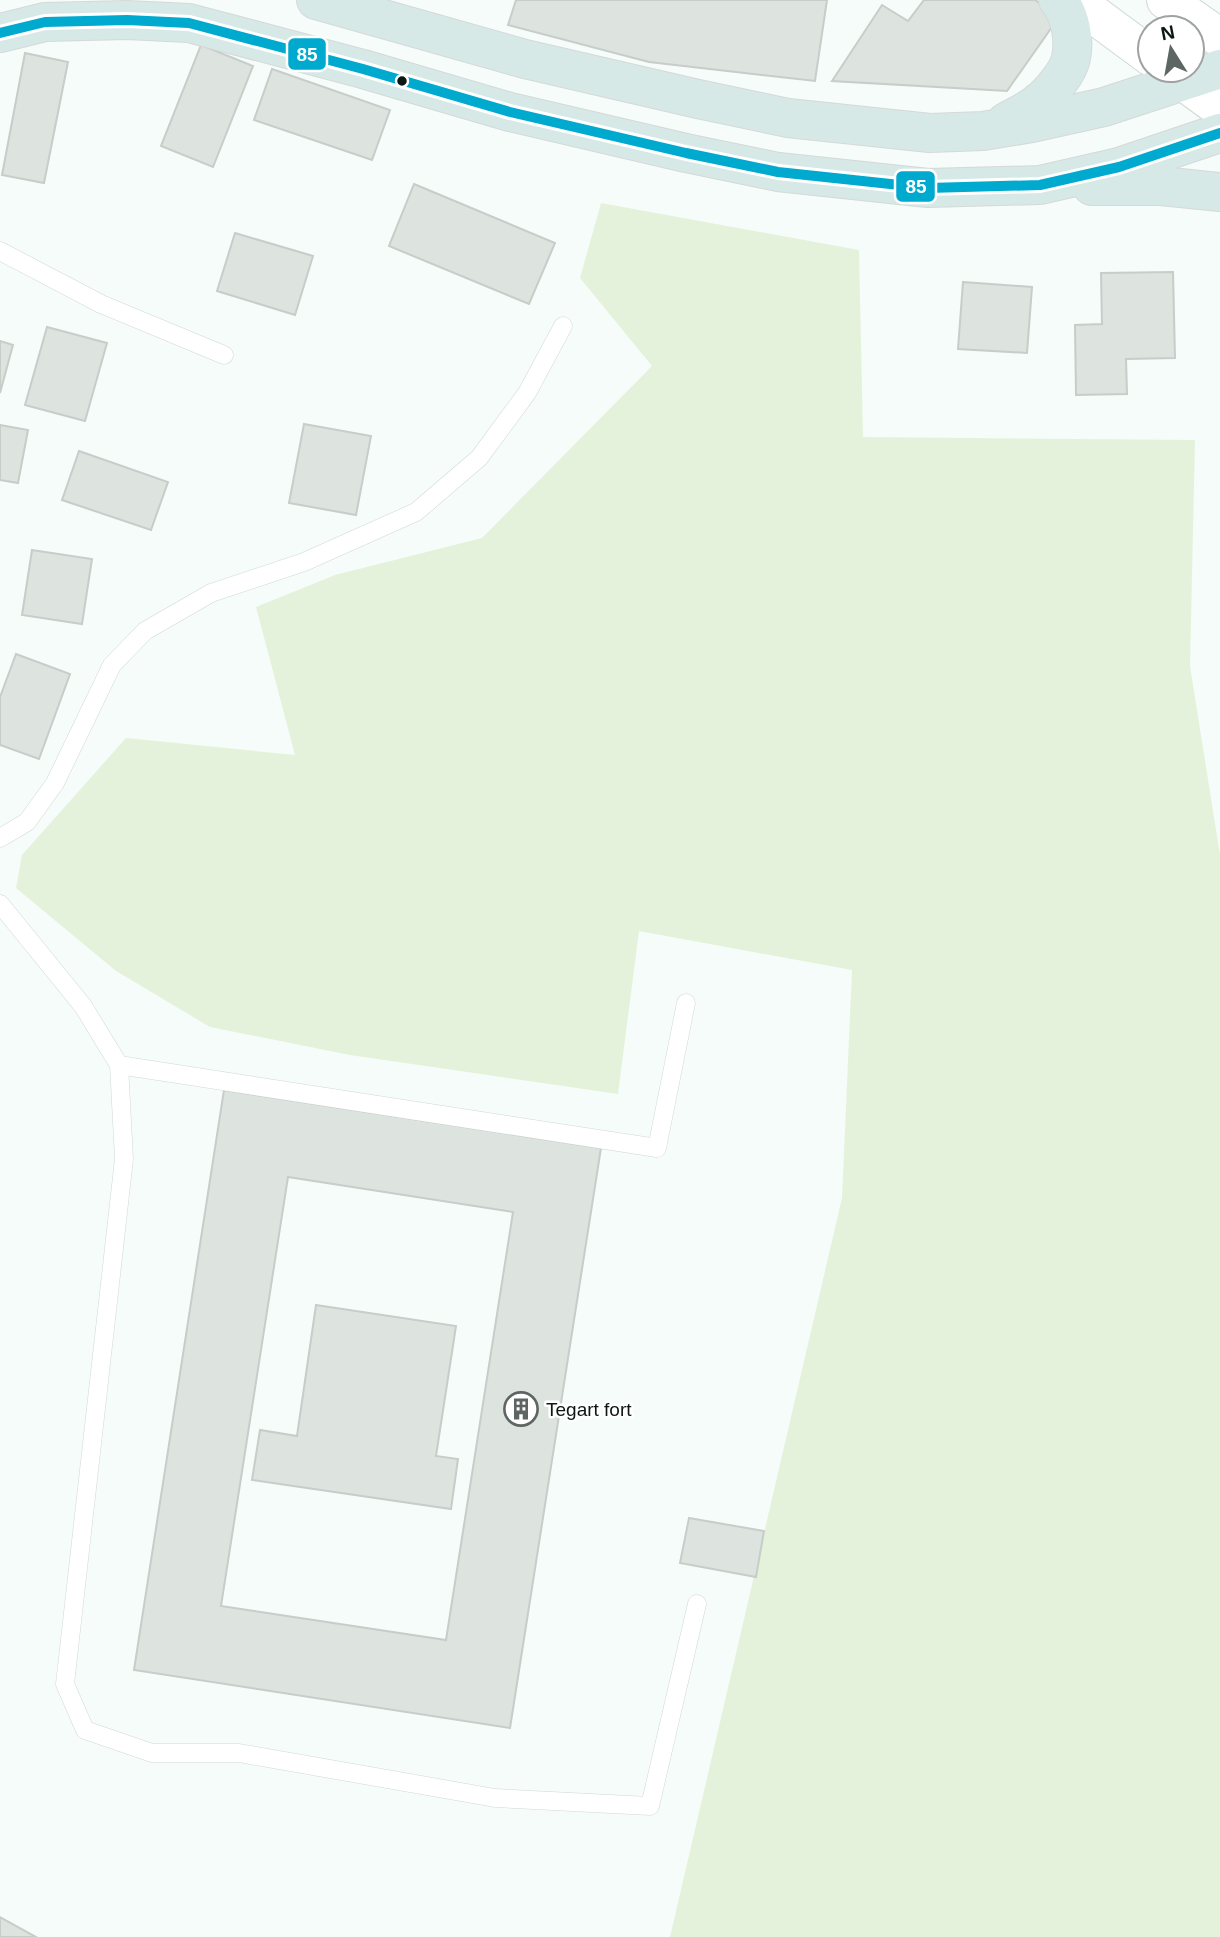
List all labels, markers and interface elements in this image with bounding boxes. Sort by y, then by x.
north arrow [1136,14,1206,84]
text: N [1159,21,1177,44]
line badge: 85 [287,37,327,71]
text: 85 [296,44,318,65]
unlabelled marker [395,74,409,88]
line badge: 85 [895,170,936,203]
text: 85 [905,176,927,197]
building icon: Tegart fort [502,1390,540,1428]
place label: Tegart fort [546,1399,632,1420]

